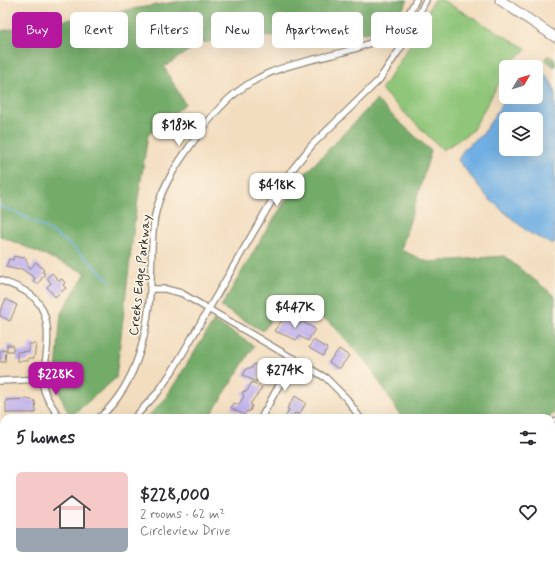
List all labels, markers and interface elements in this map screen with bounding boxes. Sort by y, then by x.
chip: Buy [12,12,62,48]
chip: Rent [70,12,128,48]
chip: Filters [136,12,203,48]
chip: New [211,12,264,48]
chip: Apartment [272,12,363,48]
chip: House [371,12,432,48]
north arrow [499,60,543,104]
map controls [499,60,543,156]
button: layers [499,112,543,156]
pin: $183K [151,113,207,147]
text: $183K [161,117,197,134]
pin: $418K [249,173,305,207]
text: $418K [259,177,296,194]
street label: Creeks Edge Parkway [126,213,156,337]
pin: $447K [267,295,323,329]
text: $447K [275,299,315,316]
pin: $274K [257,358,313,392]
pin: $228K [28,362,84,396]
text: $274K [266,362,304,379]
text: $228K [37,366,75,383]
text: 5 homes [16,427,75,449]
icon: filters [517,427,539,449]
text: $228,000 [140,484,210,506]
icon: home [48,488,96,536]
icon: heart [517,501,539,523]
text: 2 rooms · 62 m² [140,506,225,523]
text: Circleview Drive [140,523,230,540]

